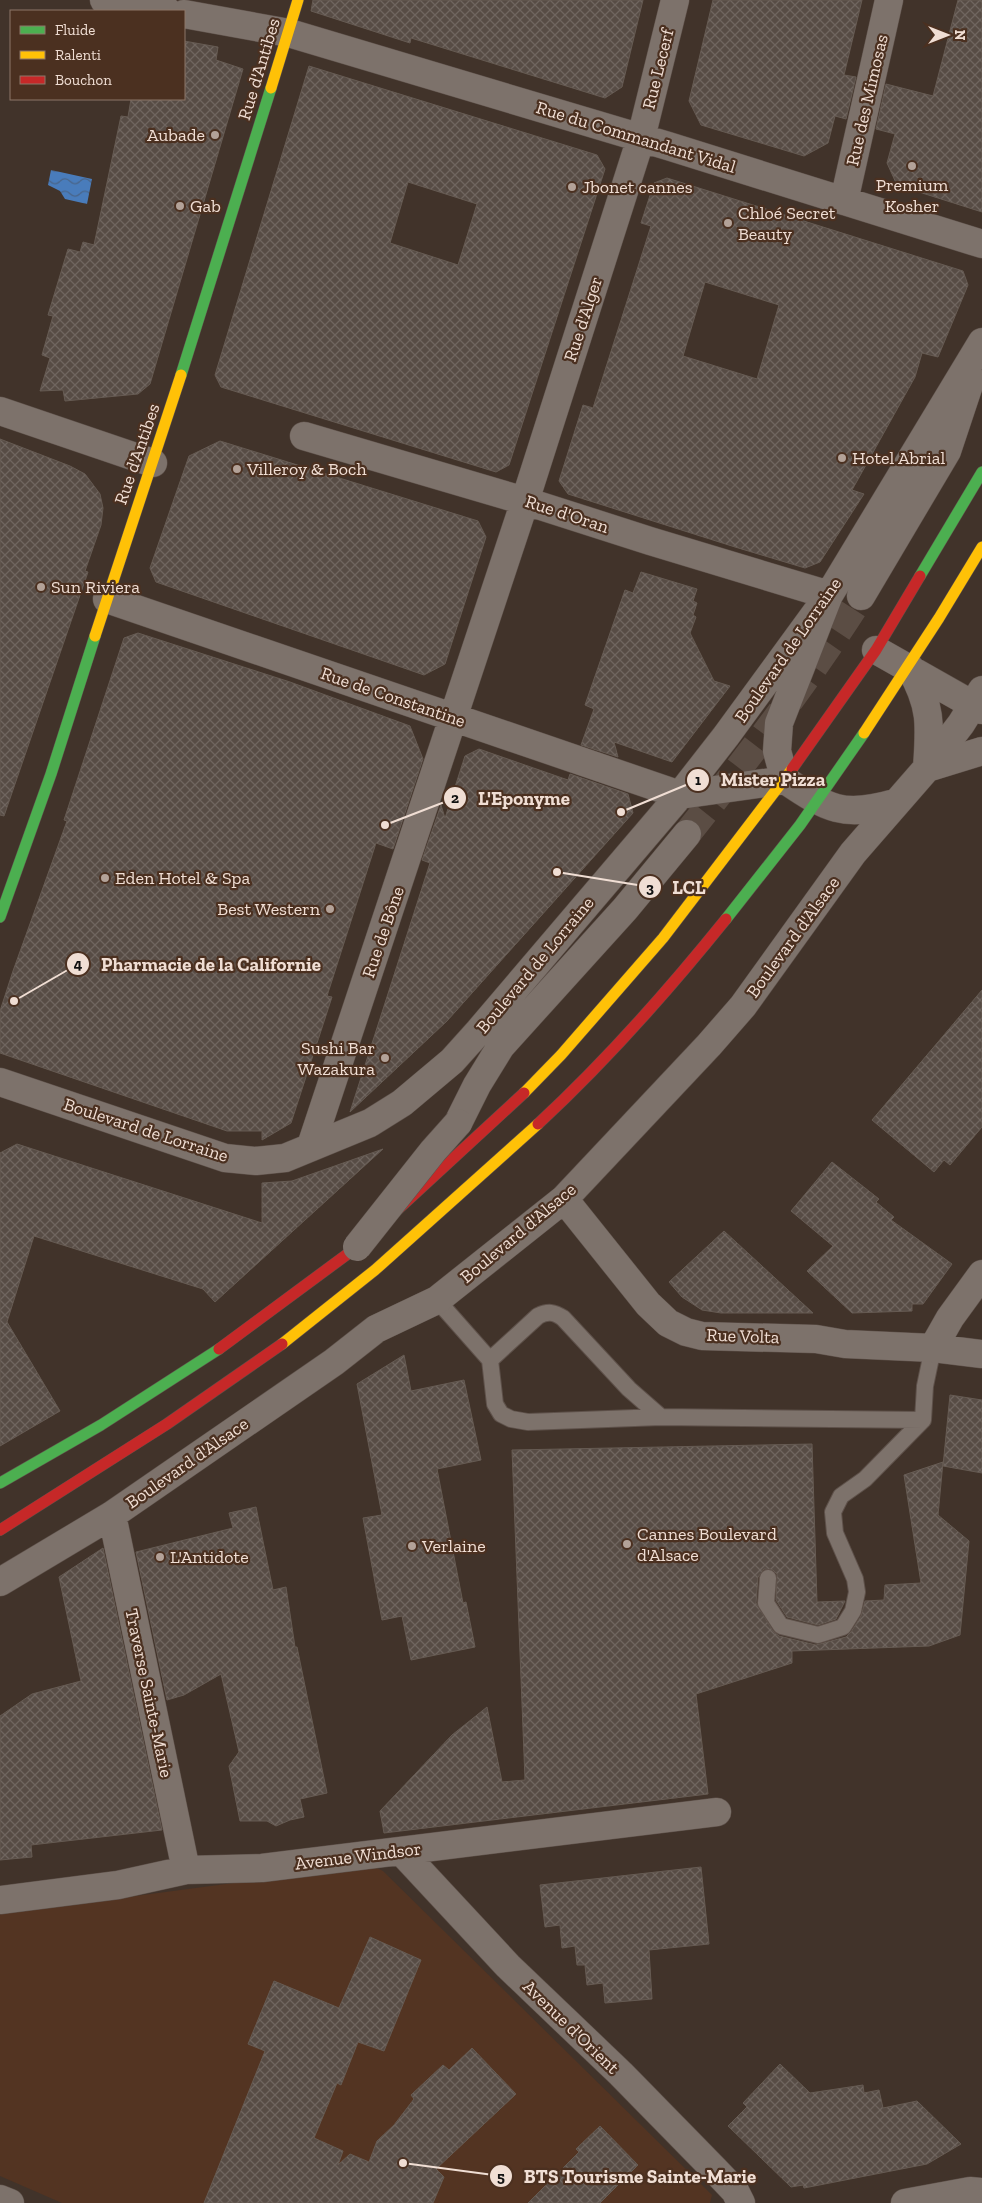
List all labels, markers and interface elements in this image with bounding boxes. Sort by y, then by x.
legend [10,10,185,100]
north arrow [922,10,972,60]
street label: Rue d'Antibes [233,15,285,123]
text: Fluide [55,21,95,39]
street label: Rue Lecerf [637,25,679,111]
text: N [951,30,968,41]
street label: Rue des Mimosas [841,32,893,168]
text: Ralenti [55,46,101,64]
text: Bouchon [55,71,112,89]
street label: Rue du Commandant Vidal [534,96,739,178]
place label: Aubade [147,124,205,146]
marker: Aubade [209,129,221,141]
marker: Premium Kosher [906,160,918,172]
place label: Premium Kosher [876,174,949,217]
place label: Jbonet cannes [582,176,693,198]
marker: Jbonet cannes [566,181,578,193]
place label: Gab [190,195,221,217]
marker: Gab [174,200,186,212]
place label: Chloé Secret Beauty [738,202,836,245]
marker: Chloé Secret Beauty [722,217,734,229]
street label: Rue d'Alger [559,274,607,364]
street label: Rue d'Antibes [109,400,165,507]
place label: Hotel Abrial [852,447,945,469]
marker: Hotel Abrial [836,452,848,464]
place label: Villeroy & Boch [246,458,366,480]
marker: Villeroy & Boch [231,463,243,475]
street label: Rue d'Oran [522,490,612,538]
street label: Boulevard de Lorraine [730,573,846,727]
place label: Sun Riviera [51,576,140,598]
marker: Sun Riviera [35,581,47,593]
street label: Rue de Constantine [318,662,468,732]
callout: Mister Pizza [685,763,835,797]
text: Mister Pizza [721,768,826,791]
text: 1 [695,771,701,789]
callout: L'Eponyme [443,781,580,815]
text: L'Eponyme [478,787,570,810]
text: 2 [451,789,459,807]
place label: Eden Hotel & Spa [115,867,250,889]
callout: LCL [638,870,716,904]
marker: Eden Hotel & Spa [99,872,111,884]
street label: Boulevard d'Alsace [742,872,844,1002]
text: LCL [672,876,706,899]
text: 3 [646,879,654,897]
street label: Rue de Bône [357,883,409,981]
street label: Boulevard de Lorraine [471,892,599,1038]
place label: Best Western [217,898,321,920]
marker: Best Western [324,903,336,915]
callout: Pharmacie de la Californie [66,947,331,981]
text: Pharmacie de la Californie [101,953,321,976]
text: 4 [74,955,83,973]
place label: Sushi Bar Wazakura [298,1037,375,1080]
marker: Sushi Bar Wazakura [379,1052,391,1064]
street label: Boulevard de Lorraine [61,1093,231,1167]
street label: Boulevard d'Alsace [456,1178,580,1288]
street label: Rue Volta [706,1324,780,1348]
street label: Boulevard d'Alsace [122,1413,252,1513]
place label: Cannes Boulevard d'Alsace [637,1523,777,1566]
place label: Verlaine [421,1535,486,1557]
marker: Cannes Boulevard d'Alsace [621,1538,633,1550]
marker: Verlaine [406,1540,418,1552]
place label: L'Antidote [170,1546,249,1568]
marker: L'Antidote [154,1551,166,1563]
street label: Traverse Sainte-Marie [120,1607,178,1779]
street label: Avenue Windsor [294,1837,422,1875]
street label: Avenue d'Orient [518,1976,624,2079]
callout: BTS Tourisme Sainte-Marie [488,2159,766,2193]
text: BTS Tourisme Sainte-Marie [524,2165,756,2188]
text: 5 [497,2168,505,2186]

